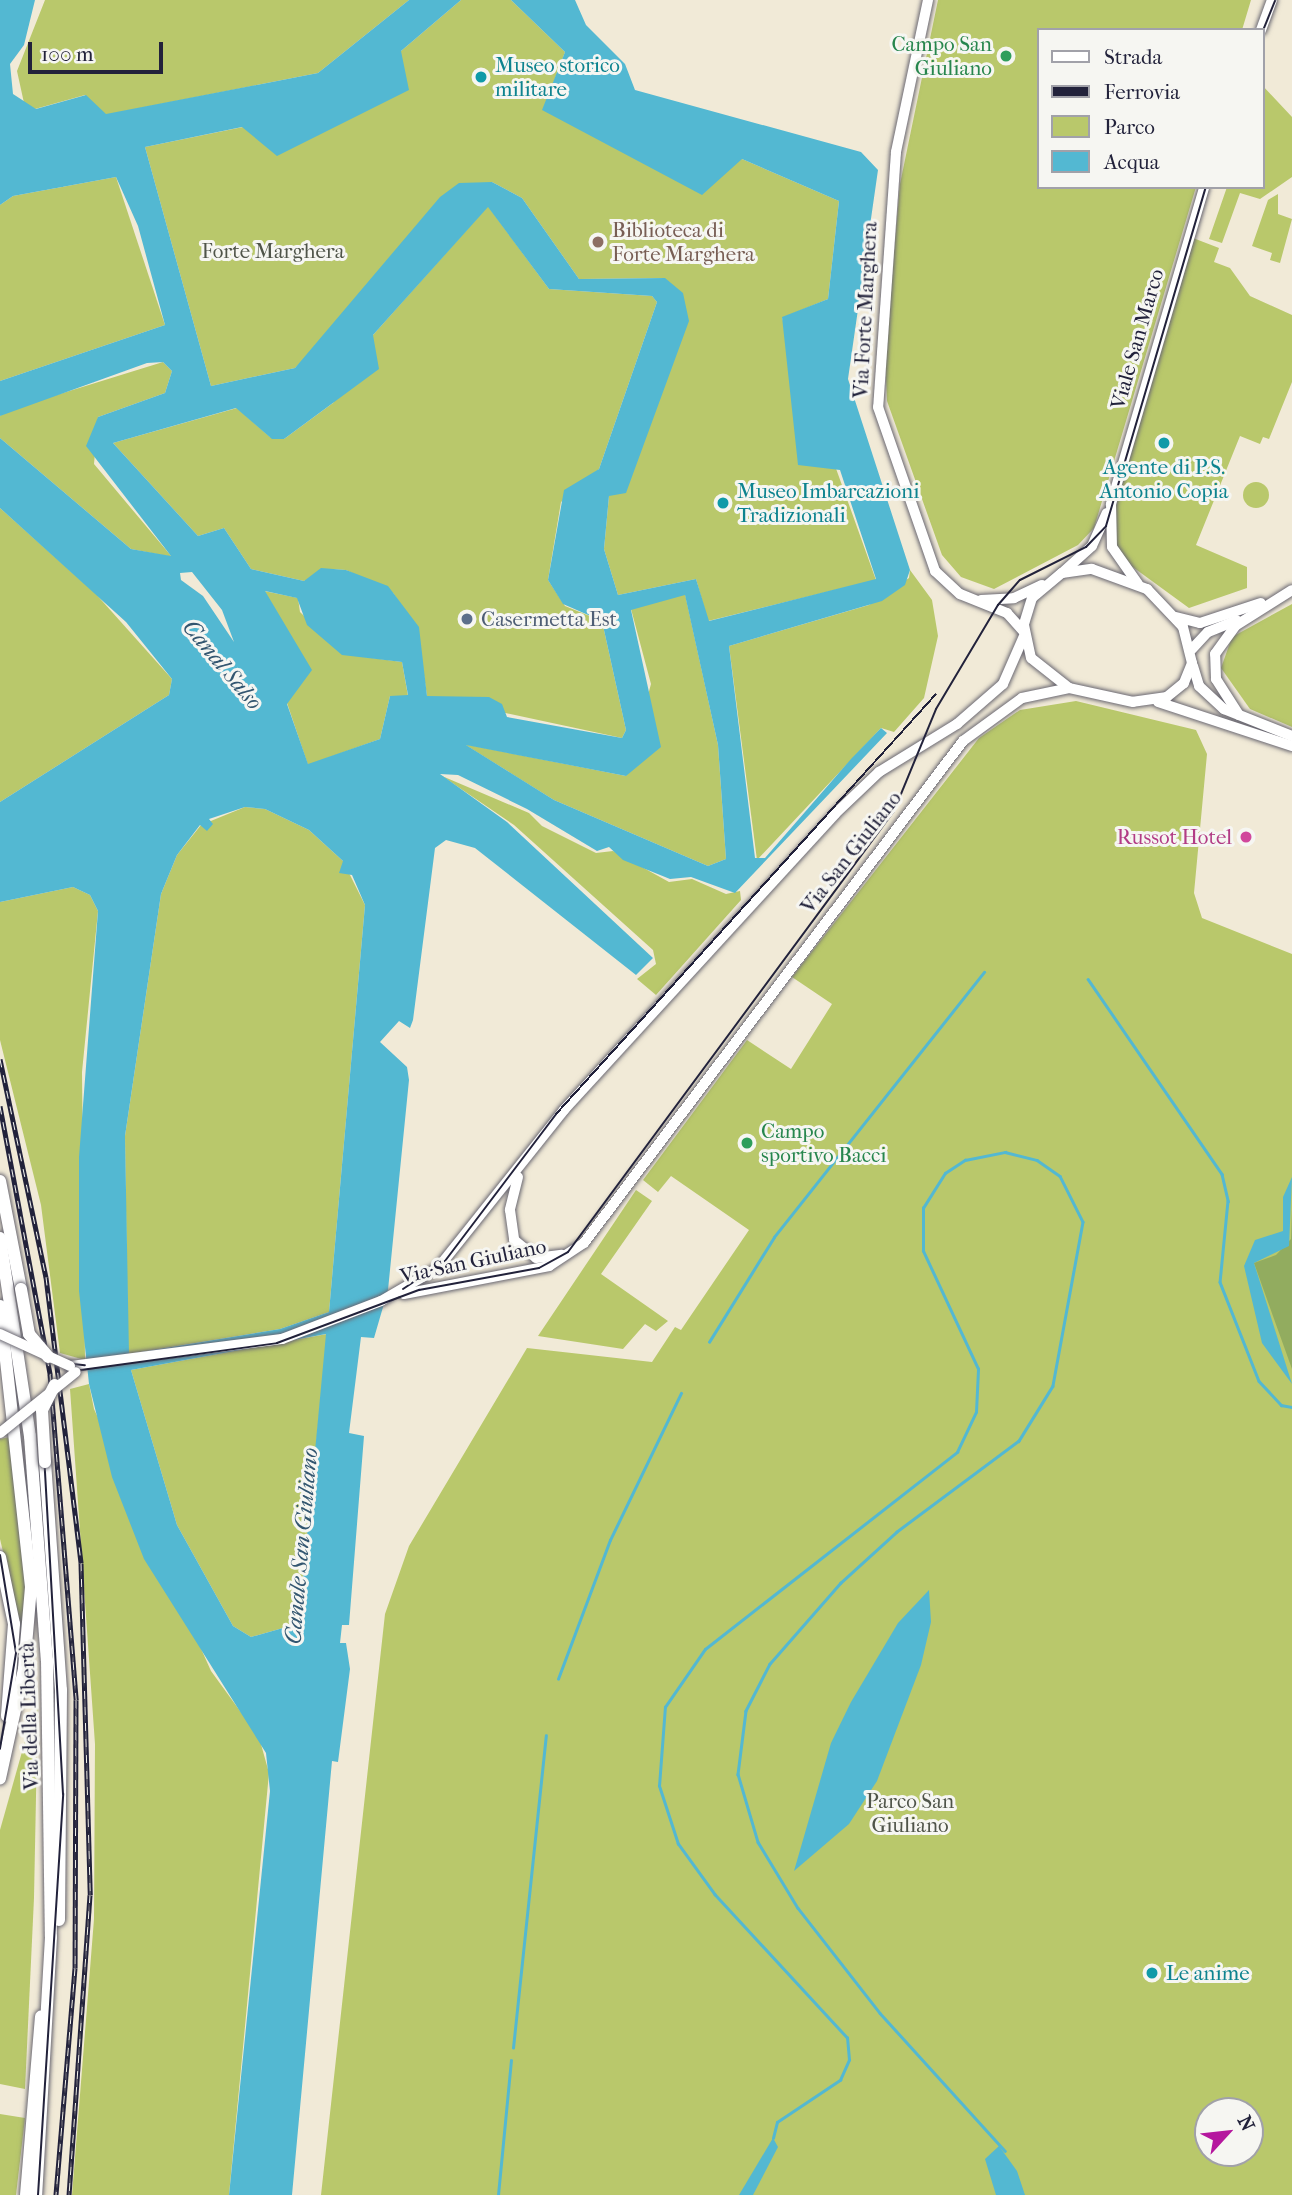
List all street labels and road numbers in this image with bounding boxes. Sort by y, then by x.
street label: Via Forte Marghera [848,221,882,399]
street label: Viale San Marco [1105,266,1169,412]
street label: Via San Giuliano [795,786,907,918]
street label: Via San Giuliano [398,1233,548,1289]
street label: Via della Libertà [14,1642,44,1790]

